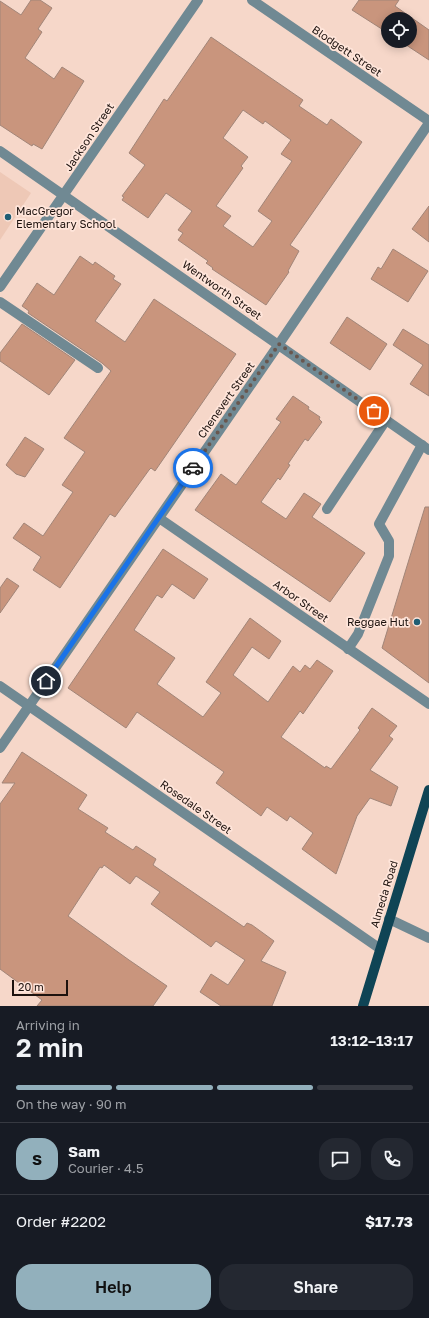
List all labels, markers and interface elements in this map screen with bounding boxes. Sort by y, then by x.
map controls [381,12,417,48]
button: locate [381,12,417,48]
street label: Blodgett Street [310,22,385,79]
street label: Jackson Street [61,100,116,173]
place label: MacGregor Elementary School [16,204,116,230]
marker: MacGregor Elementary School [3,212,13,222]
street label: Wentworth Street [180,257,265,322]
street label: Chenevert Street [194,359,257,440]
pin [357,394,391,428]
icon: bag [363,400,385,422]
courier [173,448,213,488]
icon: car [182,457,204,479]
street label: Arbor Street [271,577,331,624]
place label: Reggae Hut [347,615,409,628]
marker: Reggae Hut [412,617,422,627]
pin [29,664,63,698]
icon: home [35,670,57,692]
street label: Rosedale Street [158,777,235,836]
street label: Almeda Road [367,859,400,929]
scale bar [12,978,68,997]
text: 20 m [18,980,44,993]
text: Arriving in [16,1017,80,1033]
text: 13:12–13:17 [330,1031,413,1049]
text: 2 min [16,1032,84,1063]
text: On the way · 90 m [16,1096,127,1112]
button: chat [319,1138,361,1180]
button: phone [371,1138,413,1180]
text: Sam [68,1142,100,1160]
text: S [32,1150,42,1168]
text: Courier · 4.5 [68,1160,143,1176]
text: Order #2202 [16,1212,106,1230]
text: $17.73 [365,1212,413,1230]
button: Help [16,1264,211,1310]
button: Share [219,1264,413,1310]

